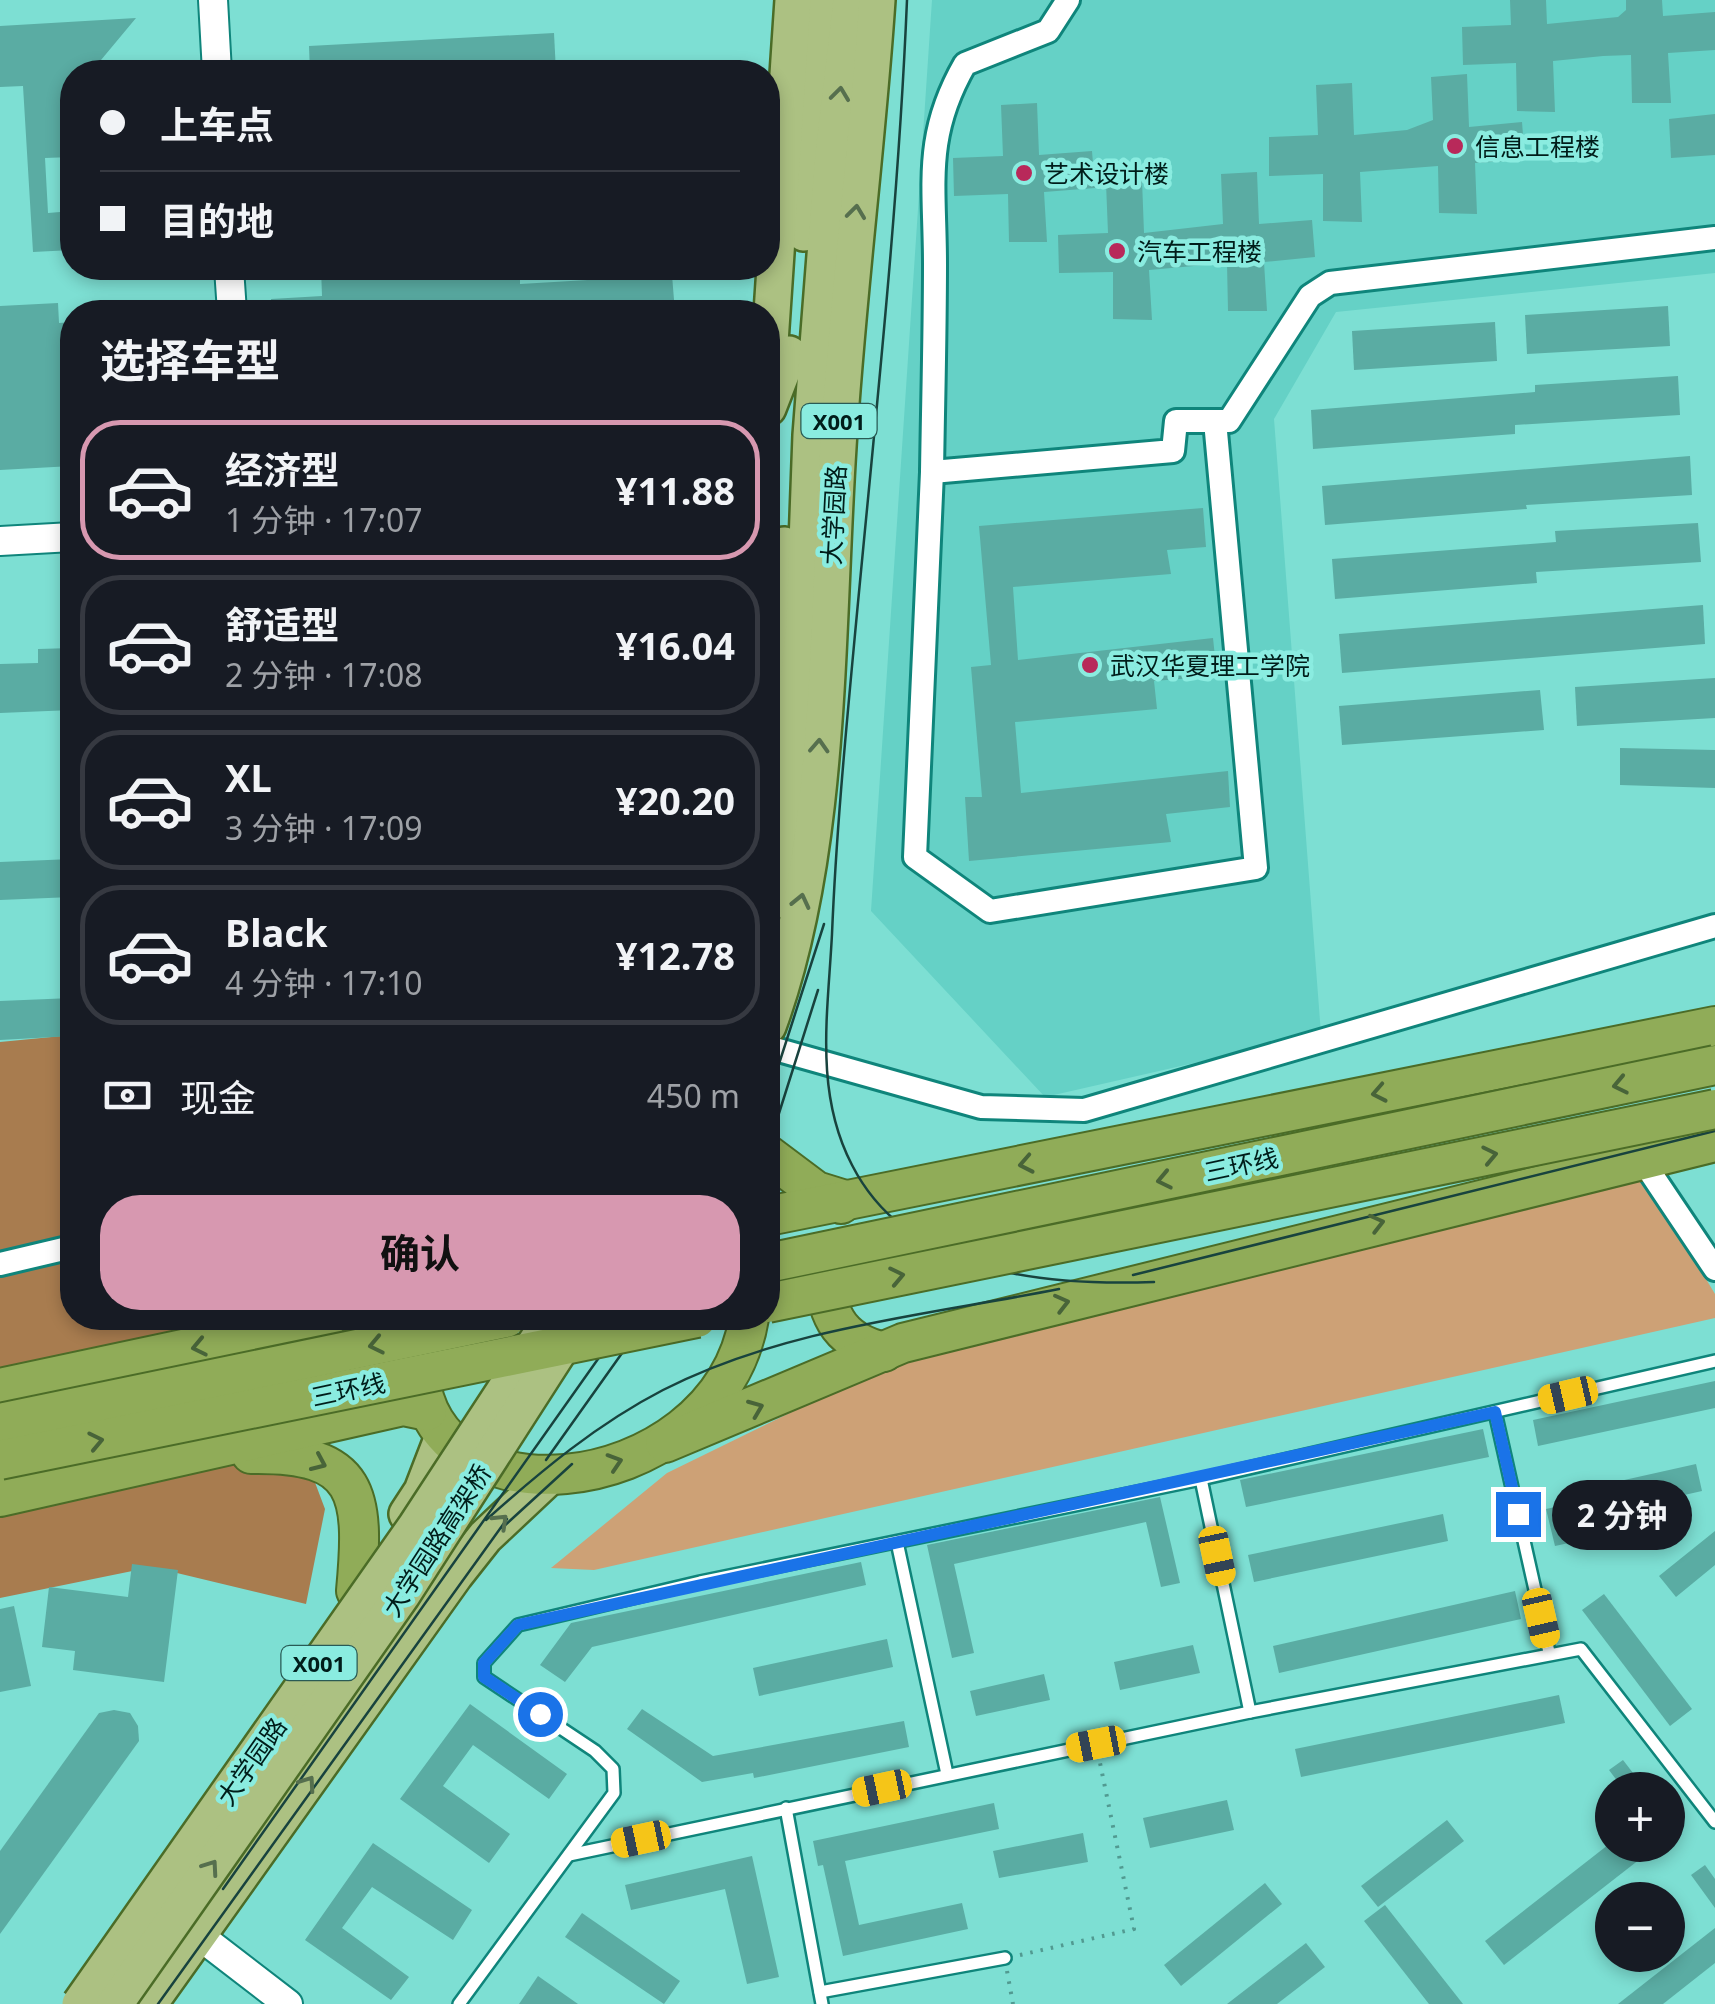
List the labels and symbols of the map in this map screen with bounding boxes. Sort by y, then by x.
one-way arrow [829,85,850,101]
place label: 信息工程楼 [1475,129,1600,163]
marker: 信息工程楼 [1444,135,1466,157]
place label: 艺术设计楼 [1044,156,1169,190]
marker: 艺术设计楼 [1013,162,1035,184]
one-way arrow [845,204,866,220]
place label: 汽车工程楼 [1137,234,1262,268]
marker: 汽车工程楼 [1106,240,1128,262]
road number: X001 [802,404,876,438]
street label: 大学园路 [813,464,853,566]
place label: 武汉华夏理工学院 [1110,648,1310,682]
marker: 武汉华夏理工学院 [1079,654,1101,676]
one-way arrow [808,737,829,753]
one-way arrow [789,893,810,910]
one-way arrow [1611,1074,1628,1095]
one-way arrow [1371,1082,1388,1103]
street label: 三环线 [1201,1140,1281,1188]
one-way arrow [1481,1145,1498,1166]
one-way arrow [1018,1152,1035,1173]
one-way arrow [1156,1169,1173,1190]
one-way arrow [1368,1214,1385,1235]
one-way arrow [888,1267,905,1288]
one-way arrow [1053,1294,1070,1315]
one-way arrow [368,1333,385,1354]
one-way arrow [191,1336,208,1357]
street label: 三环线 [308,1365,388,1413]
car [1535,1374,1601,1416]
one-way arrow [746,1399,764,1419]
one-way arrow [87,1431,104,1452]
one-way arrow [308,1451,326,1471]
one-way arrow [606,1454,623,1474]
street label: 大学园路高架桥 [374,1457,498,1623]
callout: 2 分钟 [1553,1479,1693,1549]
route end [1496,1492,1541,1537]
one-way arrow [489,1515,507,1533]
car [1196,1524,1238,1588]
car [1520,1585,1562,1651]
road number: X001 [282,1646,356,1680]
route start [518,1692,563,1737]
street label: 大学园路 [208,1710,294,1812]
car [1064,1724,1128,1764]
car [850,1767,914,1809]
one-way arrow [296,1775,314,1794]
car [609,1818,673,1860]
one-way arrow [199,1860,217,1878]

